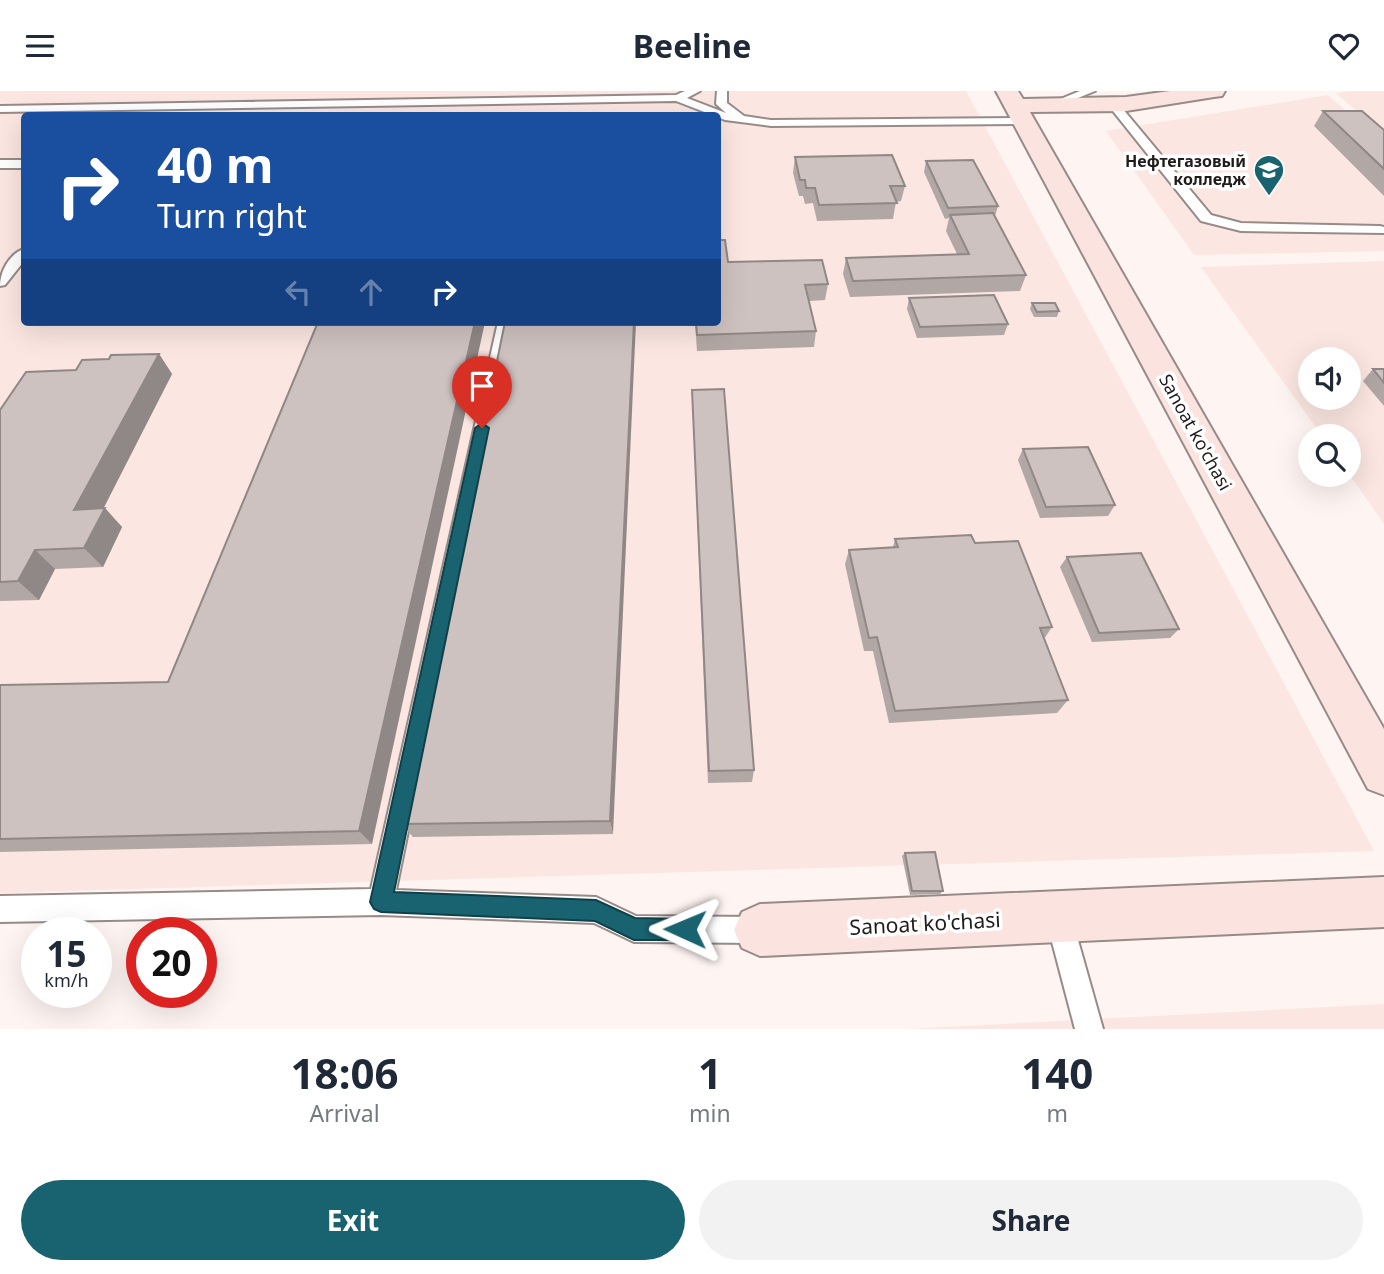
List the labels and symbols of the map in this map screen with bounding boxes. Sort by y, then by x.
place label: Нефтегазовый колледж [1125,150,1246,190]
school or university icon: Нефтегазовый колледж [1252,153,1286,197]
pin [452,356,512,428]
street label: Sanoat ko'chasi [1154,369,1238,495]
position arrow [648,892,722,966]
street label: Sanoat ko'chasi [849,905,1001,941]
speed limit sign: 20 [126,917,217,1008]

